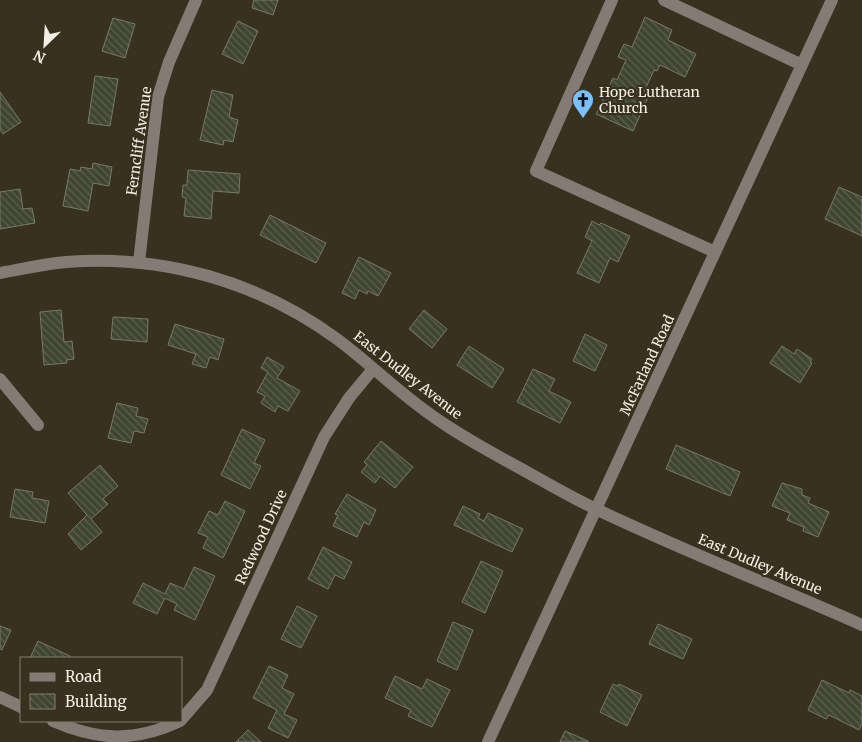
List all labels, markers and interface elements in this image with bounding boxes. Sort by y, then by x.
north arrow [20,20,70,70]
text: N [31,46,48,67]
place label: Hope Lutheran Church [599,83,700,117]
street label: Ferncliff Avenue [122,85,156,197]
church icon: Hope Lutheran Church [571,88,595,119]
street label: McFarland Road [616,311,678,418]
street label: East Dudley Avenue [350,327,466,423]
street label: Redwood Drive [231,487,291,587]
street label: East Dudley Avenue [695,530,825,598]
legend [20,657,182,722]
text: Road [65,667,101,686]
text: Building [65,692,127,711]

